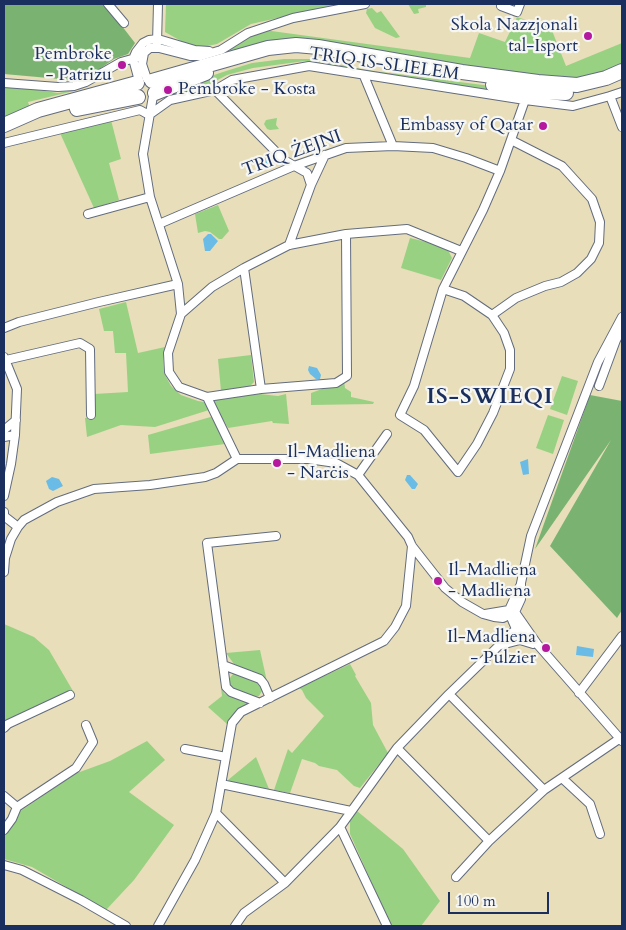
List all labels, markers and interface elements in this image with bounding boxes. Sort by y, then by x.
place label: Skola Nazzjonali tal-Isport [451,15,578,58]
marker: Skola Nazzjonali tal-Isport [582,30,594,42]
place label: Pembroke - Patrizu [34,44,112,86]
street label: TRIQ IS-SLIELEM [307,44,461,86]
marker: Pembroke - Patrizu [116,59,128,71]
place label: Pembroke - Kosta [178,79,316,101]
marker: Pembroke - Kosta [162,84,174,96]
place label: Embassy of Qatar [399,115,533,137]
marker: Embassy of Qatar [537,120,549,132]
street label: TRIQ ŻEJNI [240,126,344,182]
district label: IS-SWIEQI [425,385,555,411]
place label: Il-Madliena - Narċis [287,442,376,484]
marker: Il-Madliena - Narċis [271,457,283,469]
place label: Il-Madliena - Madliena [448,560,537,602]
marker: Il-Madliena - Madliena [432,575,444,587]
place label: Il-Madliena - Pulzier [447,627,536,670]
marker: Il-Madliena - Pulzier [540,642,552,654]
scale bar [451,882,552,914]
text: 100 m [456,891,496,911]

